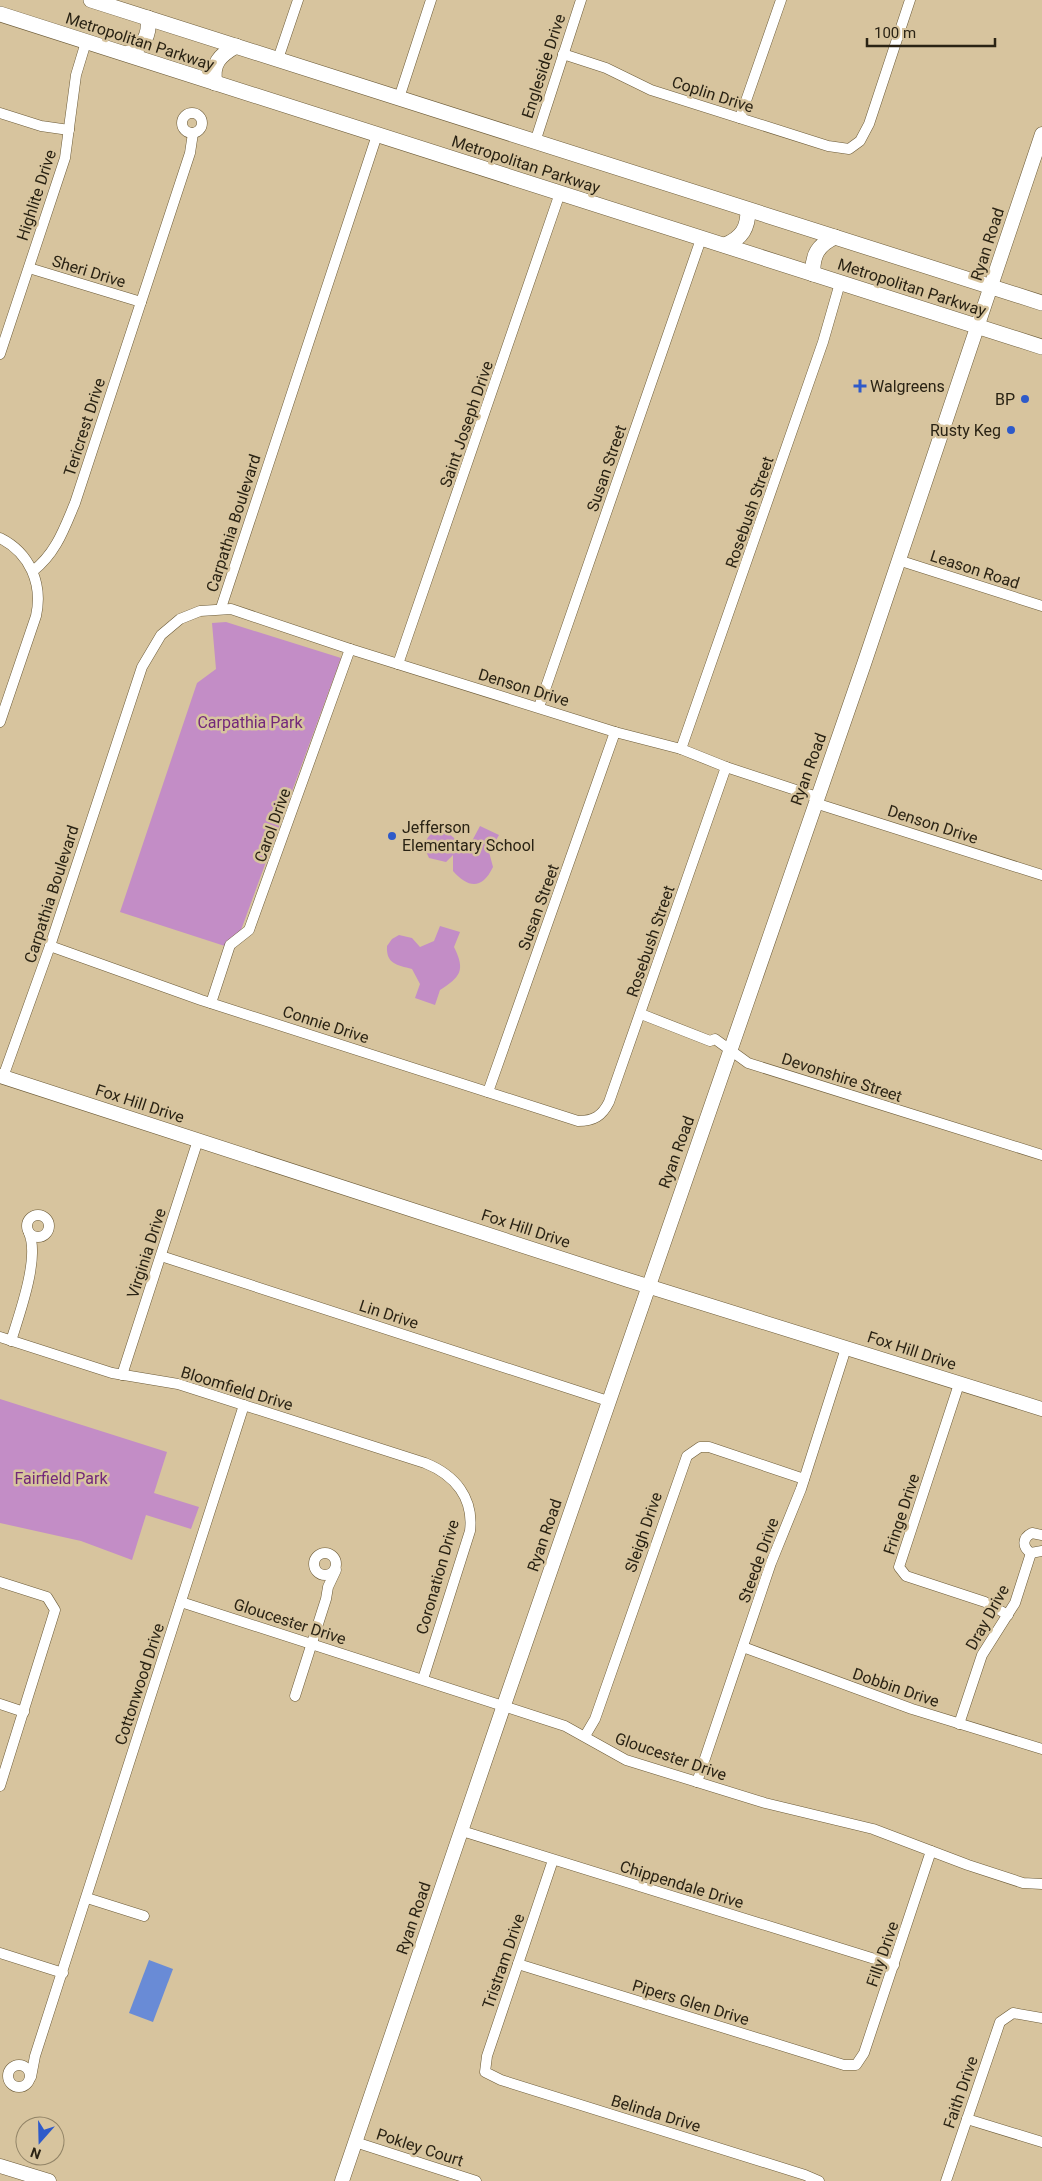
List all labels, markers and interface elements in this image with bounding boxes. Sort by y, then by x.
street label: Metropolitan Parkway [63,8,217,75]
street label: Engleside Drive [518,11,569,121]
scale bar [867,15,994,47]
text: 100 m [874,24,916,42]
street label: Coplin Drive [669,72,756,117]
street label: Metropolitan Parkway [449,131,603,198]
street label: Highlite Drive [13,147,60,243]
street label: Ryan Road [967,205,1008,283]
street label: Sheri Drive [50,251,128,292]
street label: Metropolitan Parkway [835,254,989,321]
street label: Saint Joseph Drive [436,358,497,490]
street label: Tericrest Drive [60,376,109,479]
place label: Walgreens [870,377,945,396]
marker: Walgreens [854,380,866,392]
place label: BP [995,390,1015,409]
marker: BP [1019,393,1031,405]
place label: Rusty Keg [930,421,1001,440]
street label: Susan Street [583,422,630,514]
marker: Rusty Keg [1005,424,1017,436]
street label: Carpathia Boulevard [202,452,265,594]
street label: Rosebush Street [721,454,777,570]
street label: Leason Road [928,546,1022,593]
street label: Denson Drive [476,665,572,710]
park label: Carpathia Park [197,713,303,732]
street label: Ryan Road [787,730,830,808]
street label: Carol Drive [250,786,295,865]
street label: Denson Drive [885,801,980,848]
place label: Jefferson Elementary School [402,818,535,855]
street label: Carpathia Boulevard [20,823,83,965]
marker: Jefferson Elementary School [386,830,398,842]
street label: Susan Street [514,861,563,953]
street label: Rosebush Street [622,883,678,999]
street label: Connie Drive [280,1002,371,1047]
street label: Devonshire Street [779,1049,904,1106]
street label: Fox Hill Drive [93,1080,187,1127]
street label: Ryan Road [655,1113,698,1191]
street label: Fox Hill Drive [479,1205,573,1252]
street label: Virginia Drive [123,1206,170,1301]
street label: Lin Drive [357,1296,421,1333]
street label: Fox Hill Drive [865,1327,959,1374]
street label: Bloomfield Drive [178,1362,295,1415]
park label: Fairfield Park [14,1469,108,1488]
street label: Fringe Drive [879,1471,924,1557]
street label: Sleigh Drive [621,1490,666,1575]
street label: Ryan Road [523,1496,566,1574]
street label: Steede Drive [734,1515,783,1605]
street label: Coronation Drive [412,1518,463,1637]
street label: Dray Drive [962,1581,1013,1653]
street label: Gloucester Drive [231,1594,348,1649]
street label: Cottonwood Drive [111,1621,168,1747]
street label: Dobbin Drive [850,1664,942,1711]
street label: Gloucester Drive [612,1728,729,1784]
street label: Chippendale Drive [618,1857,746,1912]
street label: Ryan Road [392,1879,435,1957]
street label: Tristram Drive [478,1911,529,2011]
street label: Filly Drive [862,1919,903,1989]
street label: Pipers Glen Drive [630,1976,752,2029]
street label: Faith Drive [939,2054,982,2131]
street label: Belinda Drive [609,2091,703,2136]
north arrow [15,2116,65,2166]
street label: Pokley Court [374,2124,466,2170]
text: N [28,2144,43,2162]

